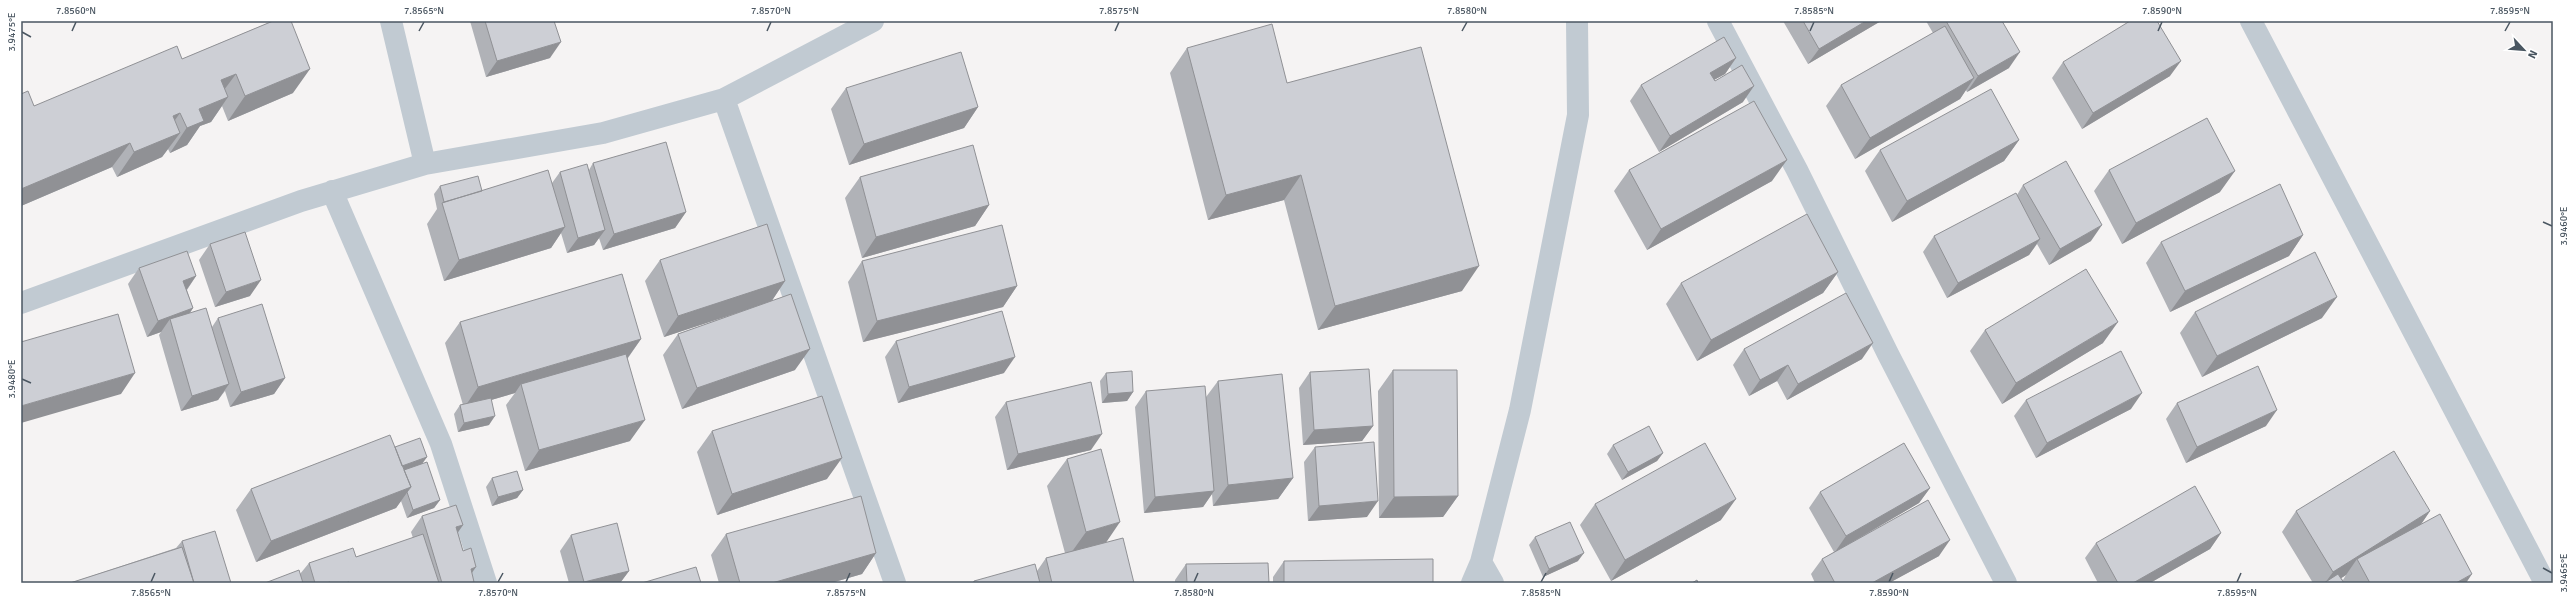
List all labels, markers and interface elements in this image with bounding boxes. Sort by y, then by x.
text: 7.8560°N [56,5,96,17]
text: 7.8565°N [404,5,444,17]
text: 7.8570°N [751,5,791,17]
text: 7.8575°N [1099,5,1139,17]
text: 7.8580°N [1447,5,1487,17]
text: 7.8585°N [1794,5,1834,17]
text: 7.8590°N [2142,5,2182,17]
text: 7.8595°N [2490,5,2530,17]
text: 3.9475°E [6,12,18,52]
north arrow [2504,30,2544,70]
text: N [2525,48,2540,60]
text: 3.9460°E [2558,206,2570,246]
text: 3.9480°E [6,359,18,399]
text: 3.9465°E [2558,553,2570,593]
text: 7.8565°N [131,587,171,599]
text: 7.8570°N [478,587,518,599]
text: 7.8575°N [826,587,866,599]
text: 7.8580°N [1174,587,1214,599]
text: 7.8585°N [1521,587,1561,599]
text: 7.8590°N [1869,587,1909,599]
text: 7.8595°N [2217,587,2257,599]

